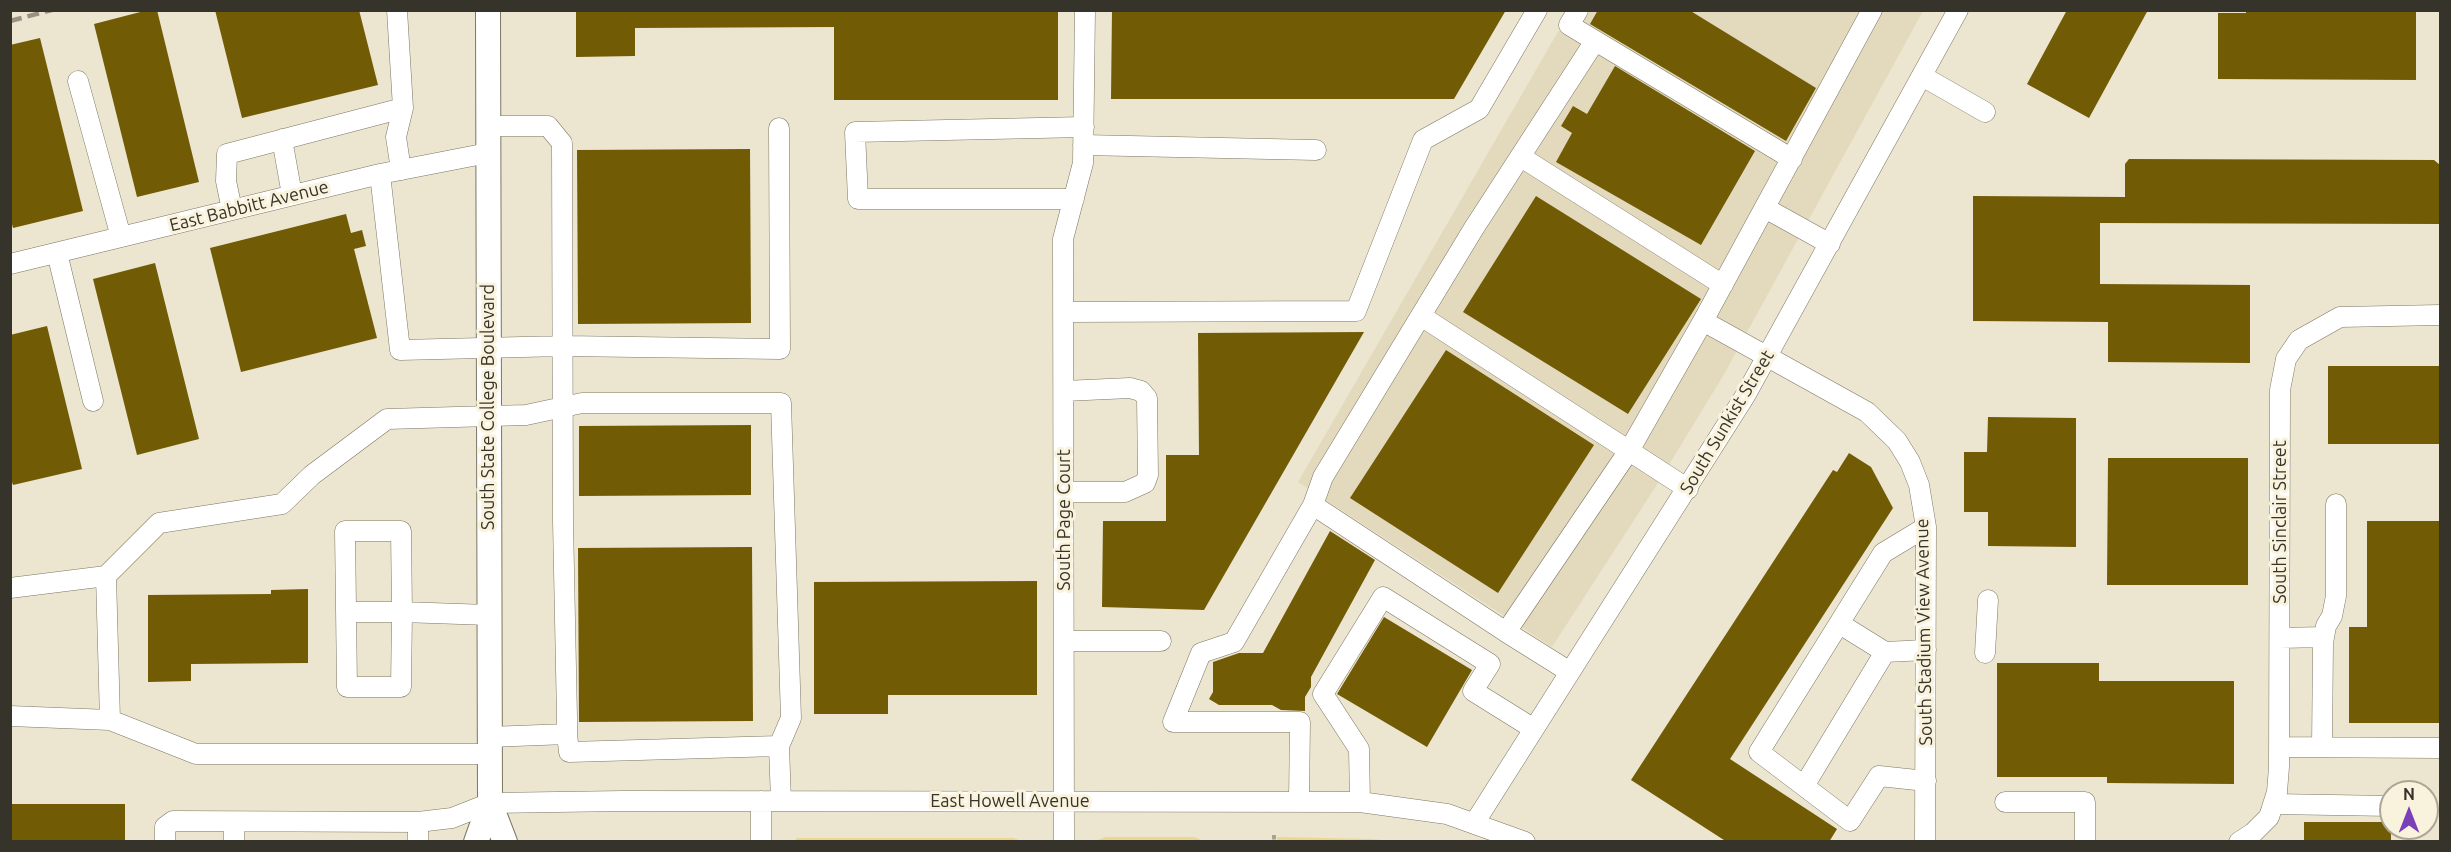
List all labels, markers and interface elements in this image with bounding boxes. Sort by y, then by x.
street label: East Babbitt Avenue [167,176,331,236]
street label: South State College Boulevard [477,284,499,530]
street label: South Sunkist Street [1675,346,1779,498]
street label: South Sinclair Street [2269,440,2291,604]
street label: South Page Court [1053,449,1075,591]
street label: South Stadium View Avenue [1911,518,1937,746]
north arrow [2379,780,2439,840]
text: N [2403,785,2415,803]
street label: East Howell Avenue [930,790,1090,812]

